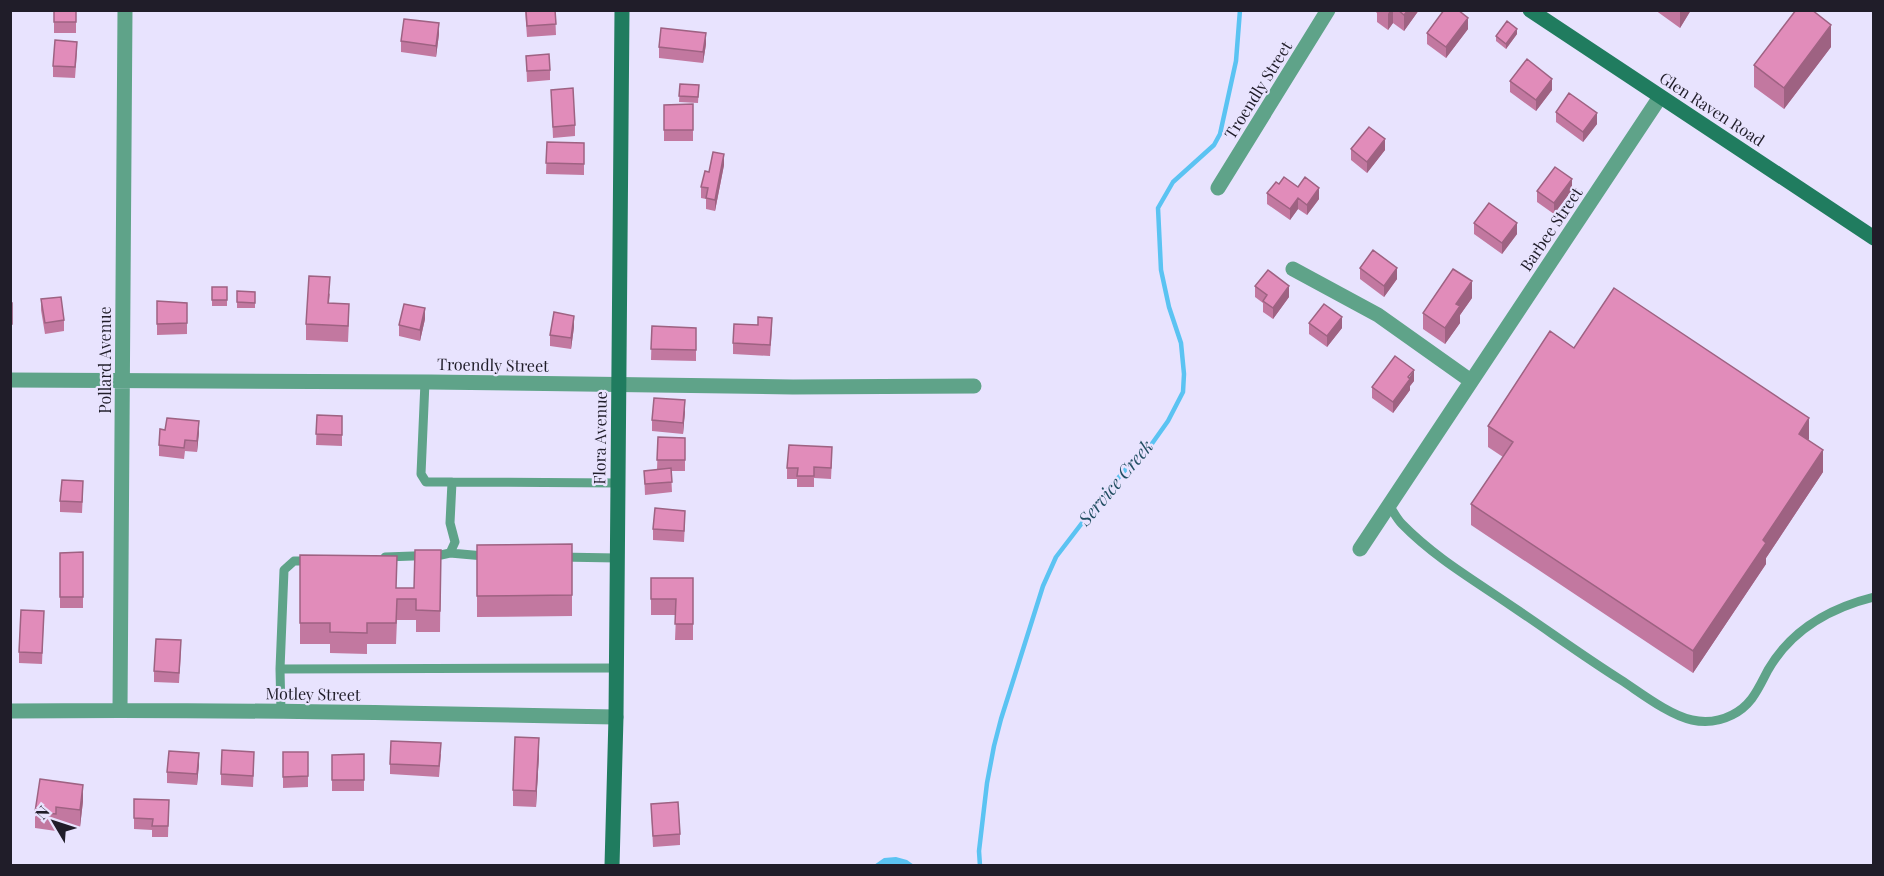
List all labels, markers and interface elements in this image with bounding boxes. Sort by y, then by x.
street label: Troendly Street [1219,37,1296,143]
street label: Glen Raven Road [1656,67,1769,150]
street label: Barbee Street [1515,182,1587,275]
street label: Pollard Avenue [94,306,115,414]
street label: Troendly Street [437,353,549,376]
street label: Flora Avenue [588,391,611,485]
water label: Service Creek [1072,435,1158,531]
street label: Motley Street [265,682,361,705]
north arrow [24,792,84,852]
text: N [30,801,54,823]

